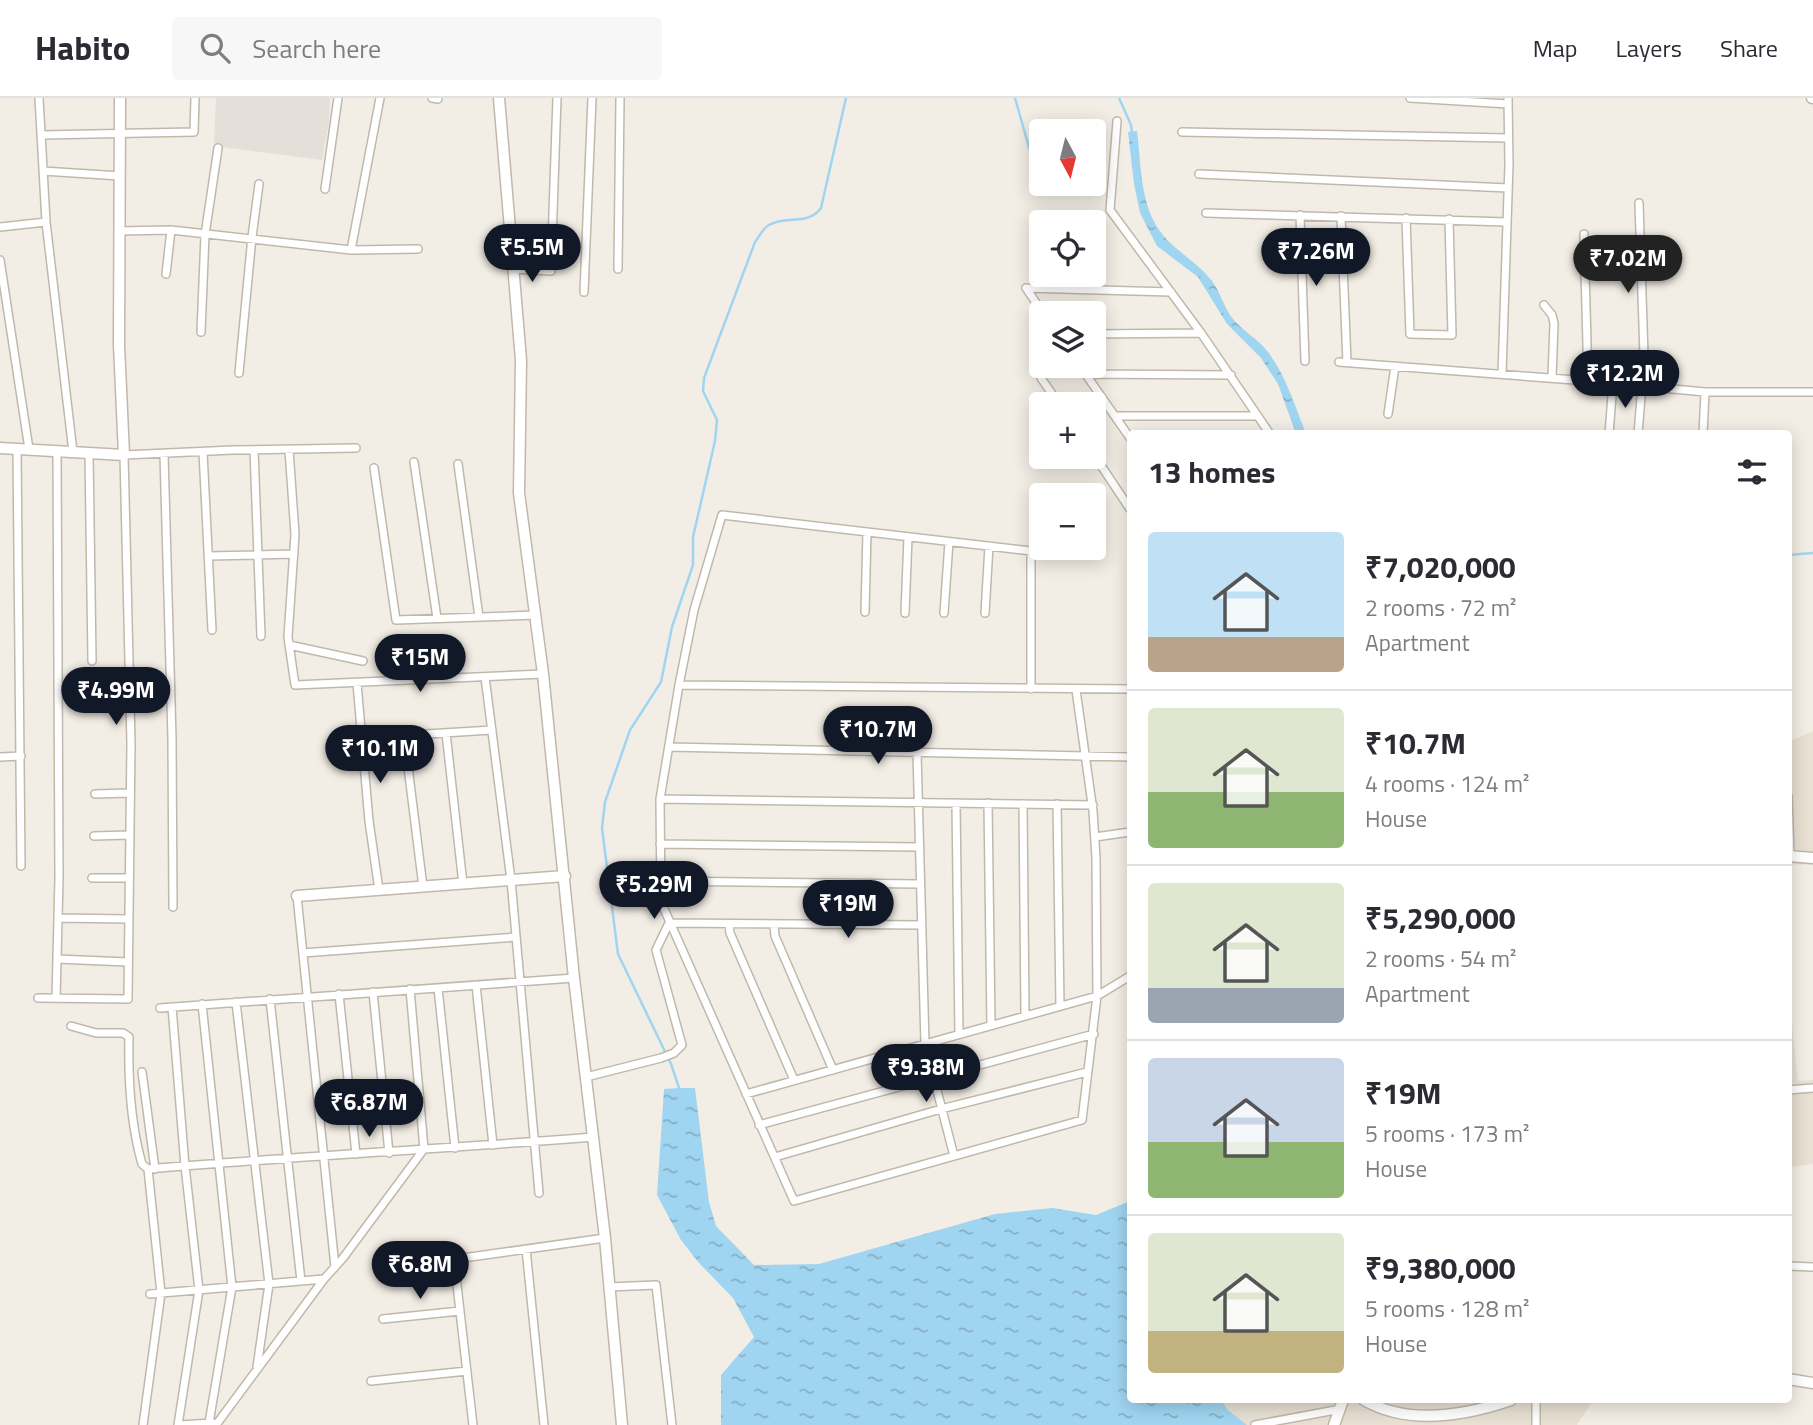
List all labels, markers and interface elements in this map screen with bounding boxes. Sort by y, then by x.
search box [172,17,662,80]
text: Habito [35,23,130,73]
icon: search [196,29,234,67]
text: Search here [252,29,381,68]
text: Map [1533,30,1578,66]
text: Layers [1616,30,1682,66]
text: Share [1720,30,1778,66]
north arrow [1029,119,1106,196]
map controls [1029,119,1106,560]
button: locate [1029,210,1106,287]
pin: ₹5.5M [483,225,581,284]
pin: ₹7.26M [1259,228,1373,288]
text: ₹5.5M [500,229,564,264]
text: ₹7.26M [1277,233,1355,268]
pin: ₹7.02M [1571,236,1685,295]
text: ₹7.02M [1589,240,1667,275]
button: layers [1029,301,1106,378]
pin: ₹12.2M [1568,350,1682,410]
text: ₹12.2M [1586,355,1664,390]
button: + [1029,392,1106,469]
text: 13 homes [1148,449,1275,495]
icon: filters [1733,453,1771,491]
button: − [1029,483,1106,560]
text: ₹7,020,000 [1365,544,1516,590]
icon: home [1204,560,1288,644]
text: 2 rooms · 72 m² [1365,590,1516,625]
text: Apartment [1365,625,1470,660]
pin: ₹15M [379,634,461,694]
text: ₹15M [391,639,449,674]
pin: ₹4.99M [59,668,173,727]
text: ₹4.99M [77,672,155,707]
pin: ₹10.7M [821,706,935,766]
text: ₹10.7M [839,711,917,746]
text: ₹10.7M [1365,720,1466,766]
pin: ₹10.1M [323,726,437,785]
text: ₹10.1M [341,730,419,765]
icon: home [1204,736,1288,820]
text: 4 rooms · 124 m² [1365,766,1529,801]
text: House [1365,801,1427,836]
pin: ₹5.29M [597,862,711,921]
text: ₹5.29M [615,866,693,901]
pin: ₹19M [807,880,889,940]
text: ₹19M [819,885,877,920]
text: ₹5,290,000 [1365,895,1516,941]
icon: home [1204,911,1288,995]
text: 2 rooms · 54 m² [1365,941,1516,976]
text: Apartment [1365,976,1470,1011]
pin: ₹9.38M [869,1044,983,1104]
text: ₹9.38M [887,1049,965,1084]
text: ₹19M [1365,1070,1442,1116]
pin: ₹6.87M [312,1080,426,1139]
text: ₹6.87M [330,1084,408,1119]
icon: home [1204,1086,1288,1170]
text: 5 rooms · 173 m² [1365,1116,1529,1151]
text: House [1365,1151,1427,1186]
pin: ₹6.8M [371,1242,469,1301]
text: ₹9,380,000 [1365,1245,1516,1291]
text: ₹6.8M [388,1246,452,1281]
icon: home [1204,1261,1288,1345]
text: 5 rooms · 128 m² [1365,1291,1529,1326]
text: House [1365,1326,1427,1361]

